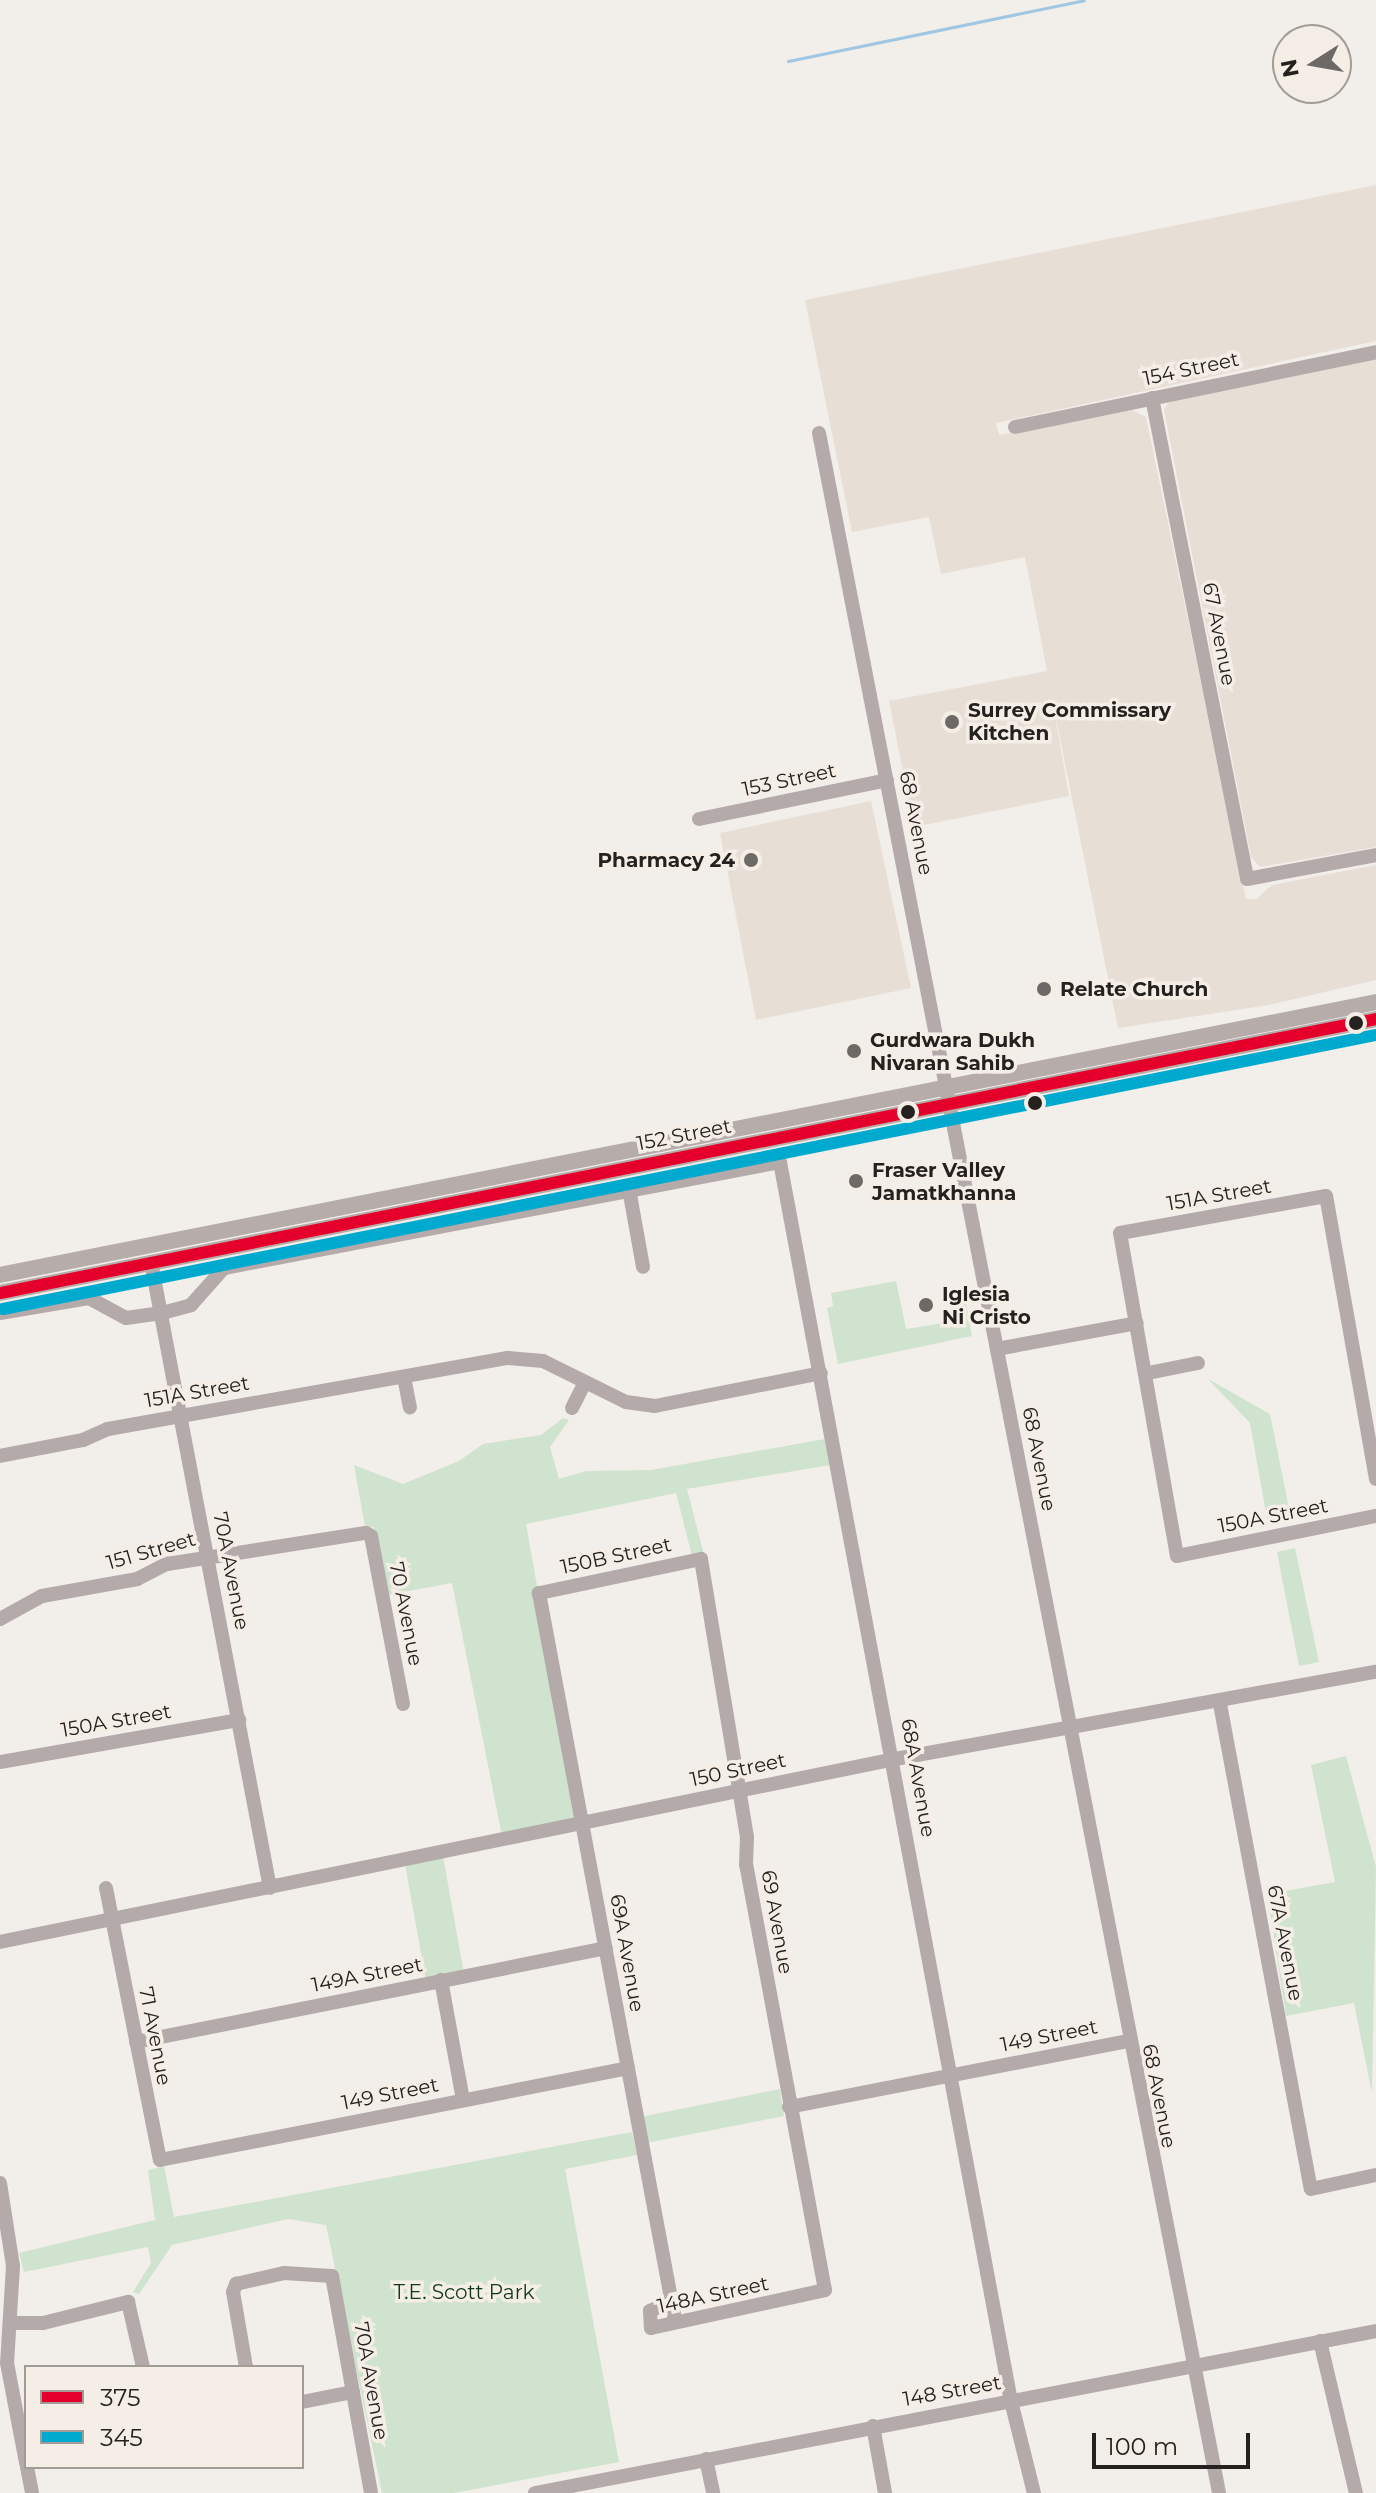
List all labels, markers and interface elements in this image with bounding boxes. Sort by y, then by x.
north arrow [1272,24,1352,104]
text: N [1275,57,1305,80]
street label: 154 Street [1141,347,1241,391]
street label: 67 Avenue [1197,580,1241,688]
place label: Surrey Commissary Kitchen [968,698,1171,745]
marker: Surrey Commissary Kitchen [943,713,961,731]
street label: 153 Street [740,758,838,802]
street label: 68 Avenue [894,769,938,877]
place label: Pharmacy 24 [597,848,735,872]
marker: Pharmacy 24 [742,851,760,869]
place label: Relate Church [1060,977,1208,1001]
marker: Relate Church [1035,980,1053,998]
unlabelled marker [1348,1015,1364,1031]
place label: Gurdwara Dukh Nivaran Sahib [870,1028,1035,1075]
marker: Gurdwara Dukh Nivaran Sahib [845,1042,863,1060]
unlabelled marker [1027,1095,1043,1111]
unlabelled marker [900,1104,916,1120]
street label: 152 Street [635,1114,733,1156]
place label: Fraser Valley Jamatkhanna [872,1158,1016,1205]
marker: Fraser Valley Jamatkhanna [847,1172,865,1190]
street label: 151A Street [1165,1174,1273,1216]
place label: Iglesia Ni Cristo [942,1282,1031,1329]
marker: Iglesia Ni Cristo [917,1296,935,1314]
street label: 151A Street [143,1371,251,1413]
street label: 68 Avenue [1017,1405,1061,1513]
street label: 150A Street [1216,1494,1330,1538]
street label: 70A Avenue [208,1510,254,1632]
street label: 151 Street [104,1527,198,1575]
street label: 150B Street [558,1533,674,1579]
street label: 70 Avenue [384,1560,428,1668]
street label: 150A Street [59,1699,173,1743]
street label: 68A Avenue [896,1717,940,1839]
street label: 150 Street [688,1748,788,1792]
street label: 69 Avenue [756,1868,798,1976]
street label: 67A Avenue [1262,1883,1308,2003]
street label: 69A Avenue [605,1892,649,2014]
street label: 149A Street [310,1953,424,1997]
street label: 71 Avenue [134,1985,176,2087]
street label: 149 Street [999,2015,1099,2057]
street label: 68 Avenue [1137,2042,1181,2150]
street label: 149 Street [340,2073,440,2115]
street label: 148A Street [655,2271,771,2319]
park label: T.E. Scott Park [394,2280,534,2304]
street label: 70A Avenue [349,2320,393,2442]
legend [24,2365,304,2469]
street label: 148 Street [901,2371,1003,2411]
text: 375 [100,2383,141,2412]
scale bar [1096,2417,1254,2467]
text: 345 [100,2423,143,2452]
text: 100 m [1106,2432,1178,2461]

